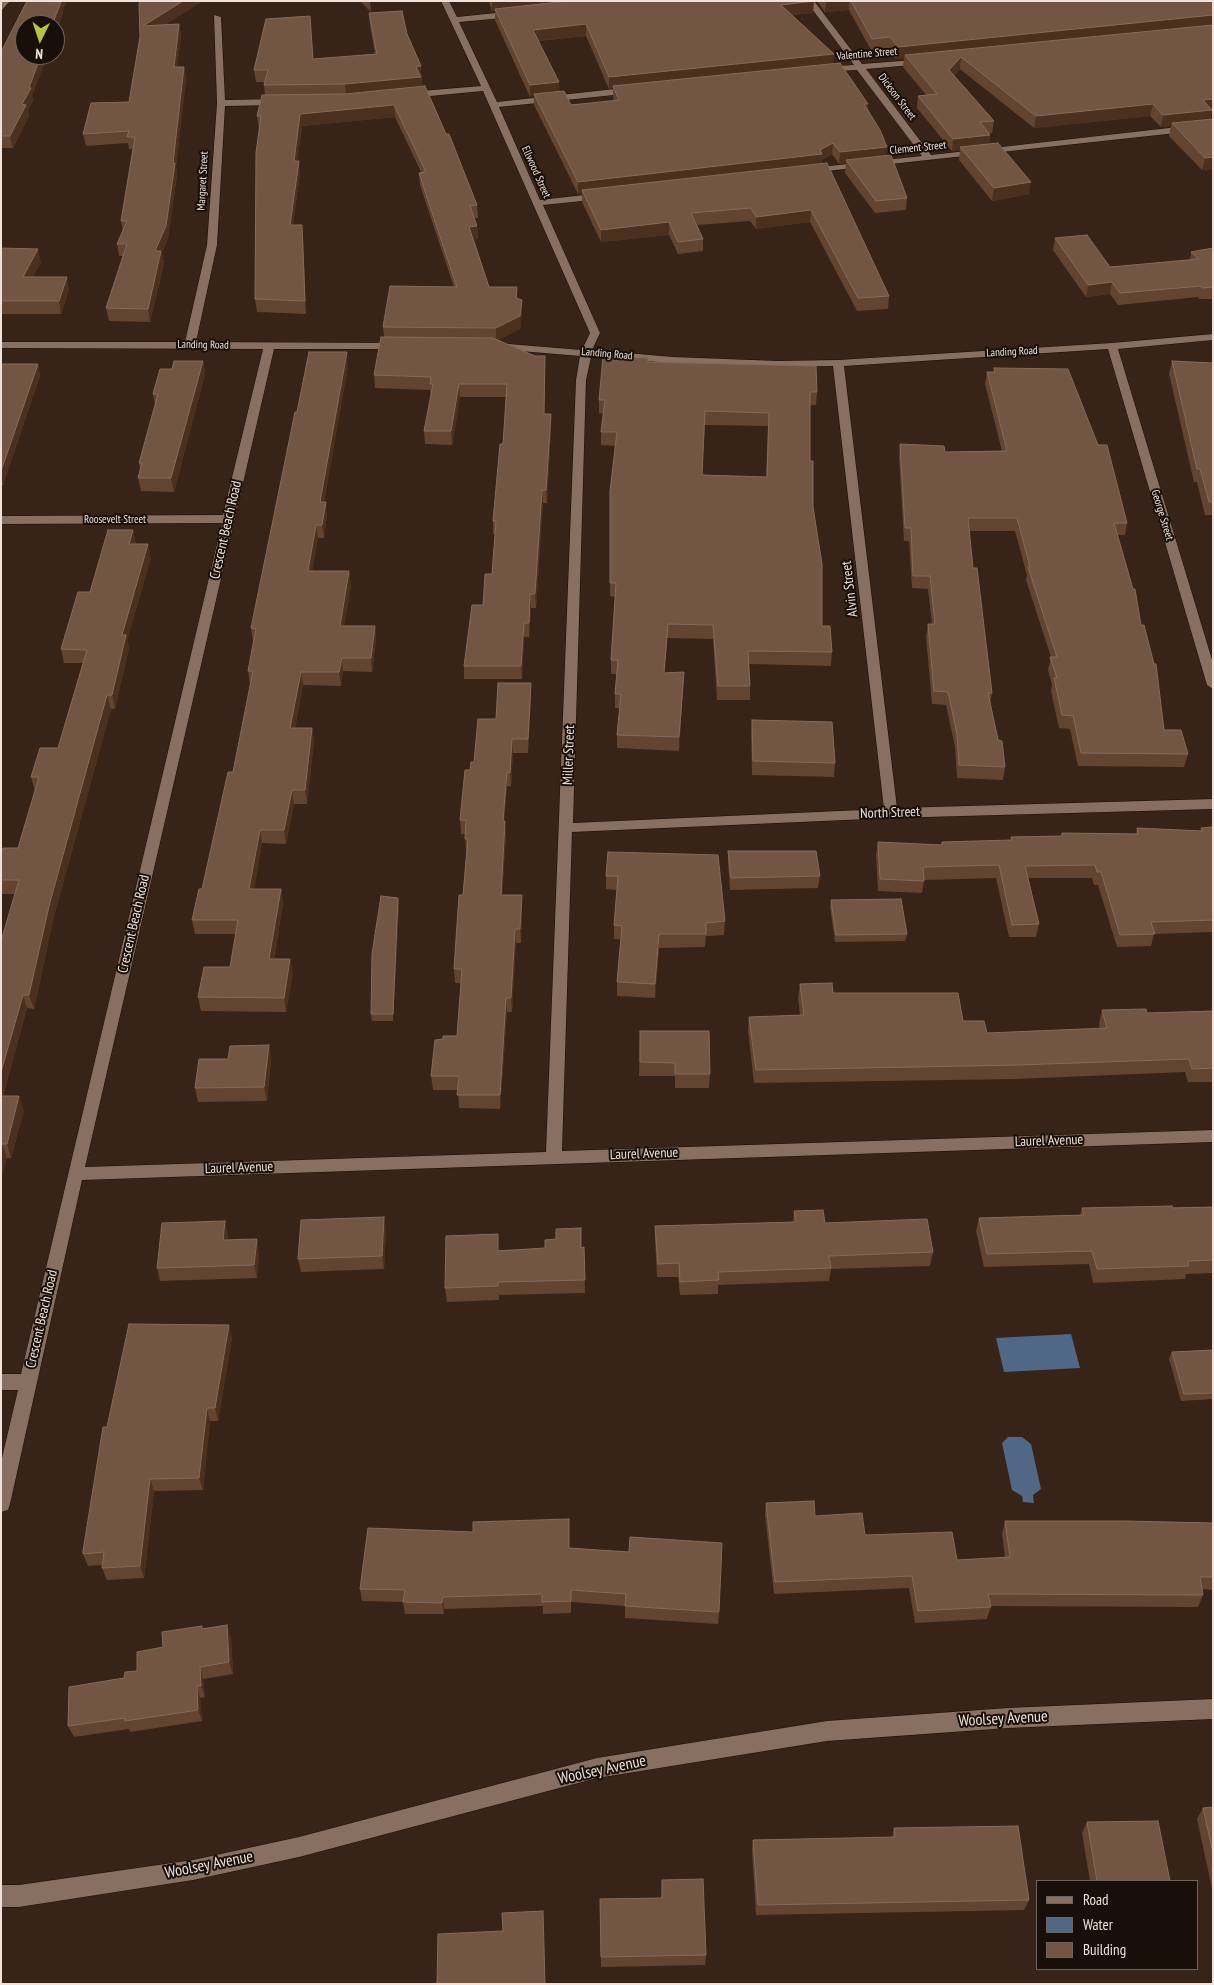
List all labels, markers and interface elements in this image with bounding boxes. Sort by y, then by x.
north arrow [15,15,65,65]
text: N [35,45,43,63]
street label: Valentine Street [836,45,898,63]
street label: Dickson Street [875,71,919,123]
street label: Clement Street [889,138,947,158]
street label: Ellwood Street [519,144,553,200]
street label: Margaret Street [195,151,211,211]
street label: Landing Road [177,338,229,352]
street label: Landing Road [986,344,1038,360]
street label: Landing Road [581,345,633,363]
street label: Crescent Beach Road [207,479,245,581]
street label: George Street [1148,488,1176,542]
street label: Roosevelt Street [84,513,146,527]
street label: Alvin Street [838,560,862,618]
street label: Miller Street [560,725,578,785]
street label: North Street [860,804,920,822]
street label: Crescent Beach Road [115,873,153,975]
street label: Laurel Avenue [1014,1131,1084,1151]
street label: Laurel Avenue [609,1144,679,1164]
street label: Laurel Avenue [204,1158,274,1178]
street label: Crescent Beach Road [23,1268,61,1370]
street label: Woolsey Avenue [958,1707,1048,1731]
street label: Woolsey Avenue [556,1751,648,1789]
street label: Woolsey Avenue [163,1847,255,1883]
legend [1036,1880,1199,1970]
text: Road [1083,1890,1109,1909]
text: Water [1083,1915,1113,1934]
text: Building [1083,1940,1126,1959]

